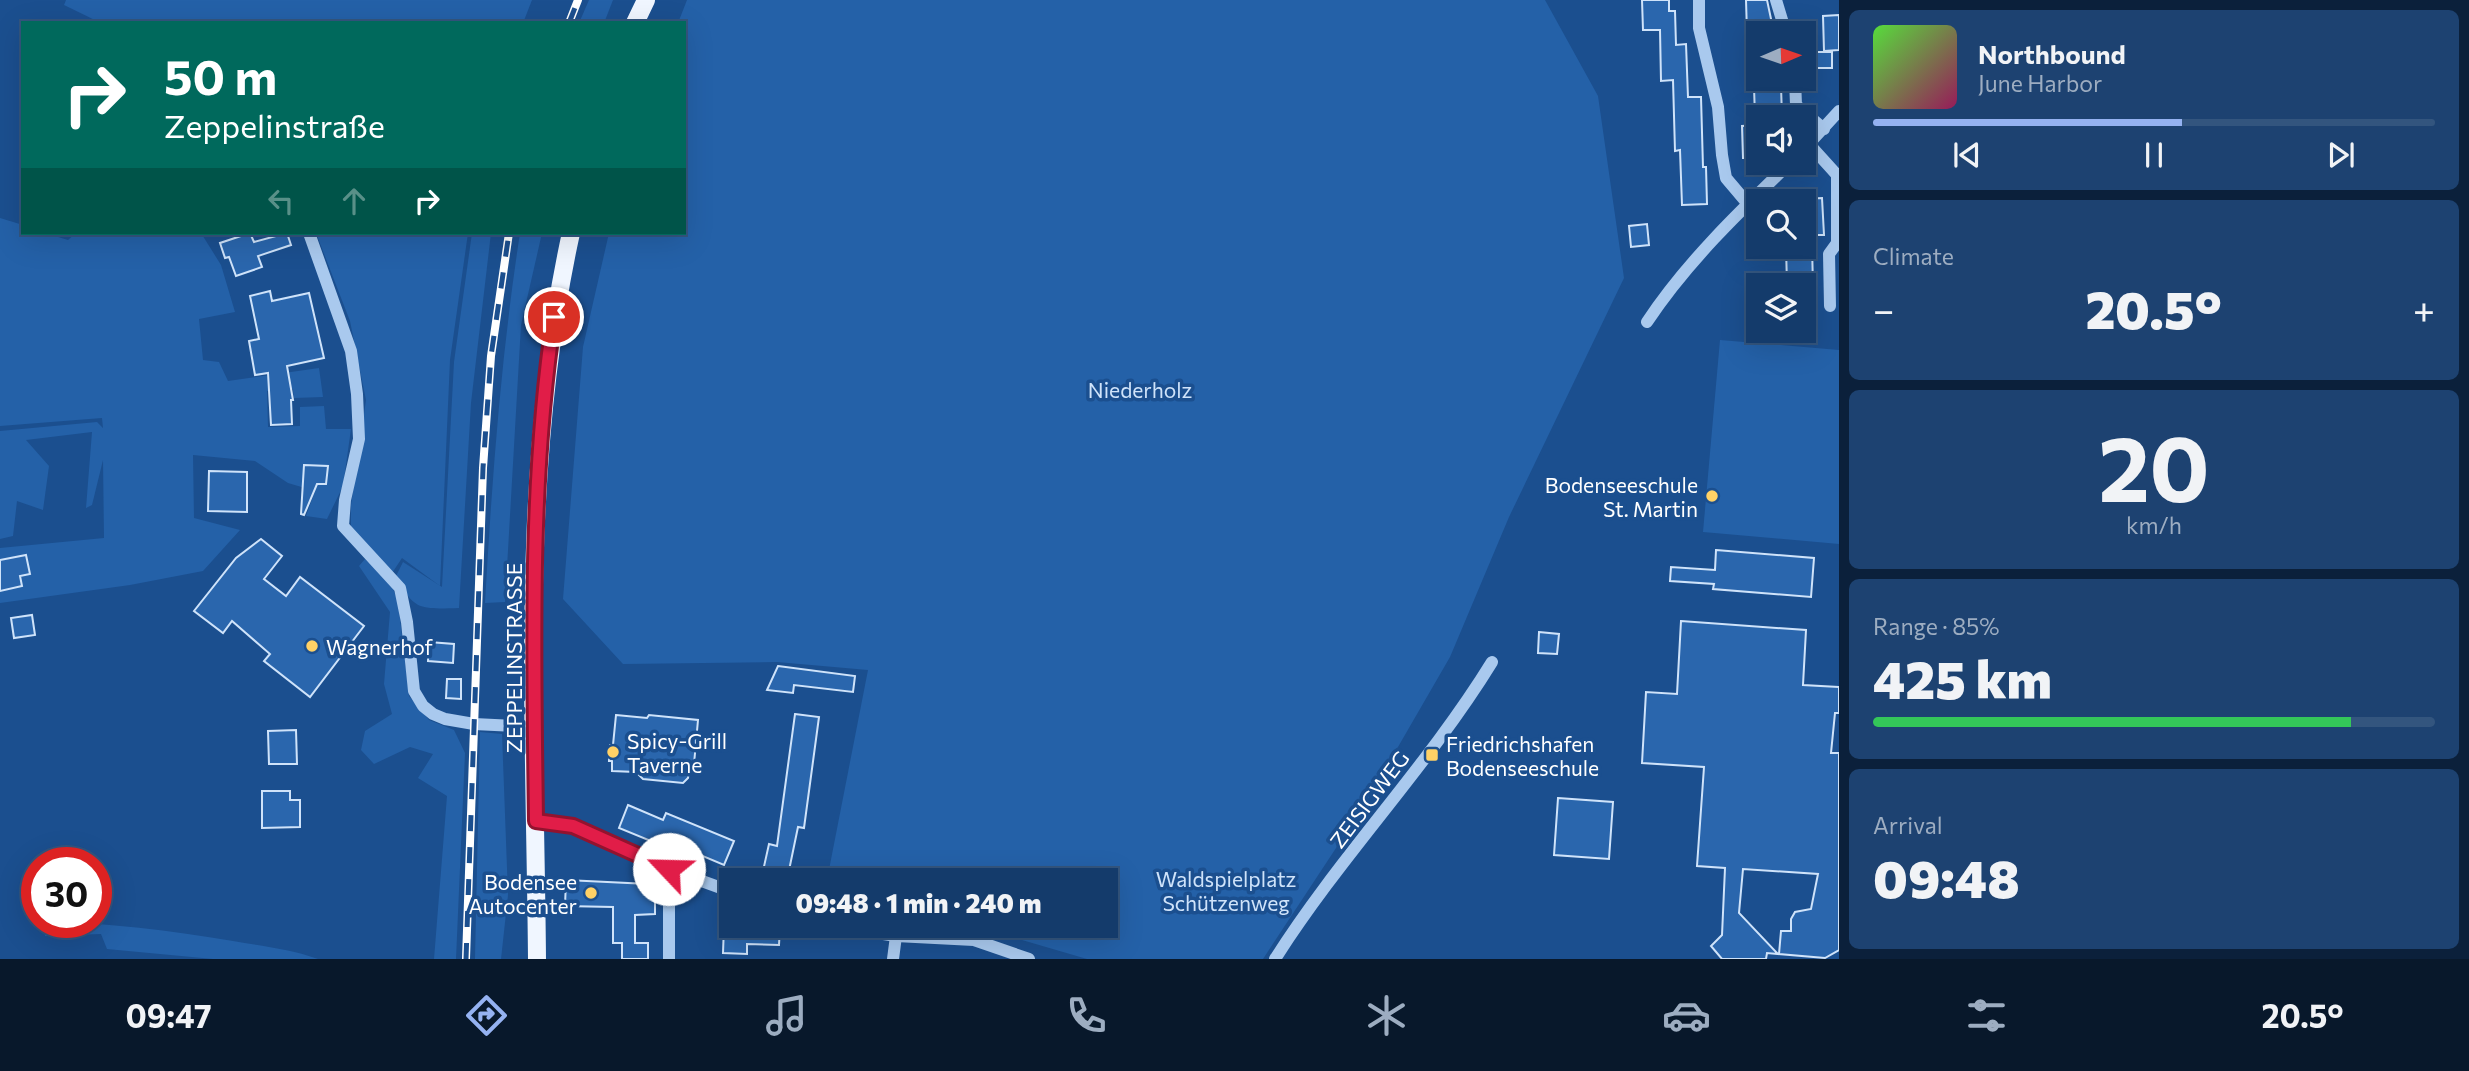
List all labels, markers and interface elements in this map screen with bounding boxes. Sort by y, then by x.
north arrow [1746,21,1816,91]
map controls [1746,21,1816,343]
text: Northbound [1978,38,2126,69]
text: 50 m [164,45,277,105]
icon: right [49,49,140,140]
text: June Harbor [1978,69,2102,97]
text: Zeppelinstraße [164,105,385,145]
button: sound [1746,105,1816,175]
icon: previous [1948,136,1986,174]
icon: pause [2135,136,2173,174]
icon: next [2322,136,2360,174]
icon: left [262,182,300,220]
icon: ahead [335,182,373,220]
icon: right [408,182,446,220]
button: search [1746,189,1816,259]
text: Climate [1873,242,1954,270]
button: layers [1746,273,1816,343]
text: 20.5° [2085,276,2222,340]
text: − [1873,285,1895,332]
text: + [2413,285,2435,332]
pin [524,287,584,347]
icon: arrive [535,298,573,336]
park label: Niederholz [1088,377,1192,402]
text: 20 [2098,409,2210,521]
place label: Bodenseeschule St. Martin [1545,472,1698,521]
marker: Bodenseeschule St. Martin [1704,488,1720,504]
text: km/h [2126,511,2182,539]
street label: ZEPPELINSTRASSE [501,563,526,753]
text: Range · 85% [1873,612,2000,640]
place label: Wagnerhof [326,634,434,659]
marker: Wagnerhof [304,638,320,654]
text: 425 km [1873,646,2052,710]
place label: Spicy-Grill Taverne [627,728,727,777]
place label: Friedrichshafen Bodenseeschule [1446,731,1599,780]
marker: Spicy-Grill Taverne [605,744,621,760]
street label: ZEISIGWEG [1324,745,1414,853]
marker: Friedrichshafen Bodenseeschule [1424,747,1440,763]
text: Arrival [1873,811,1943,839]
position arrow [632,832,706,906]
text: 09:48 [1873,845,2020,909]
speed limit sign: 30 [21,847,112,938]
park label: Waldspielplatz Schützenweg [1156,866,1296,915]
place label: Bodensee Autocenter [469,869,577,918]
marker: Bodensee Autocenter [583,885,599,901]
text: 09:48 · 1 min · 240 m [795,887,1042,918]
icon: directions [462,991,511,1040]
icon: music [762,991,811,1040]
icon: phone [1062,991,1111,1040]
icon: climate [1362,991,1411,1040]
icon: car [1662,991,1711,1040]
icon: filters [1962,991,2011,1040]
text: 09:47 [125,995,211,1035]
text: 20.5° [2261,995,2344,1035]

